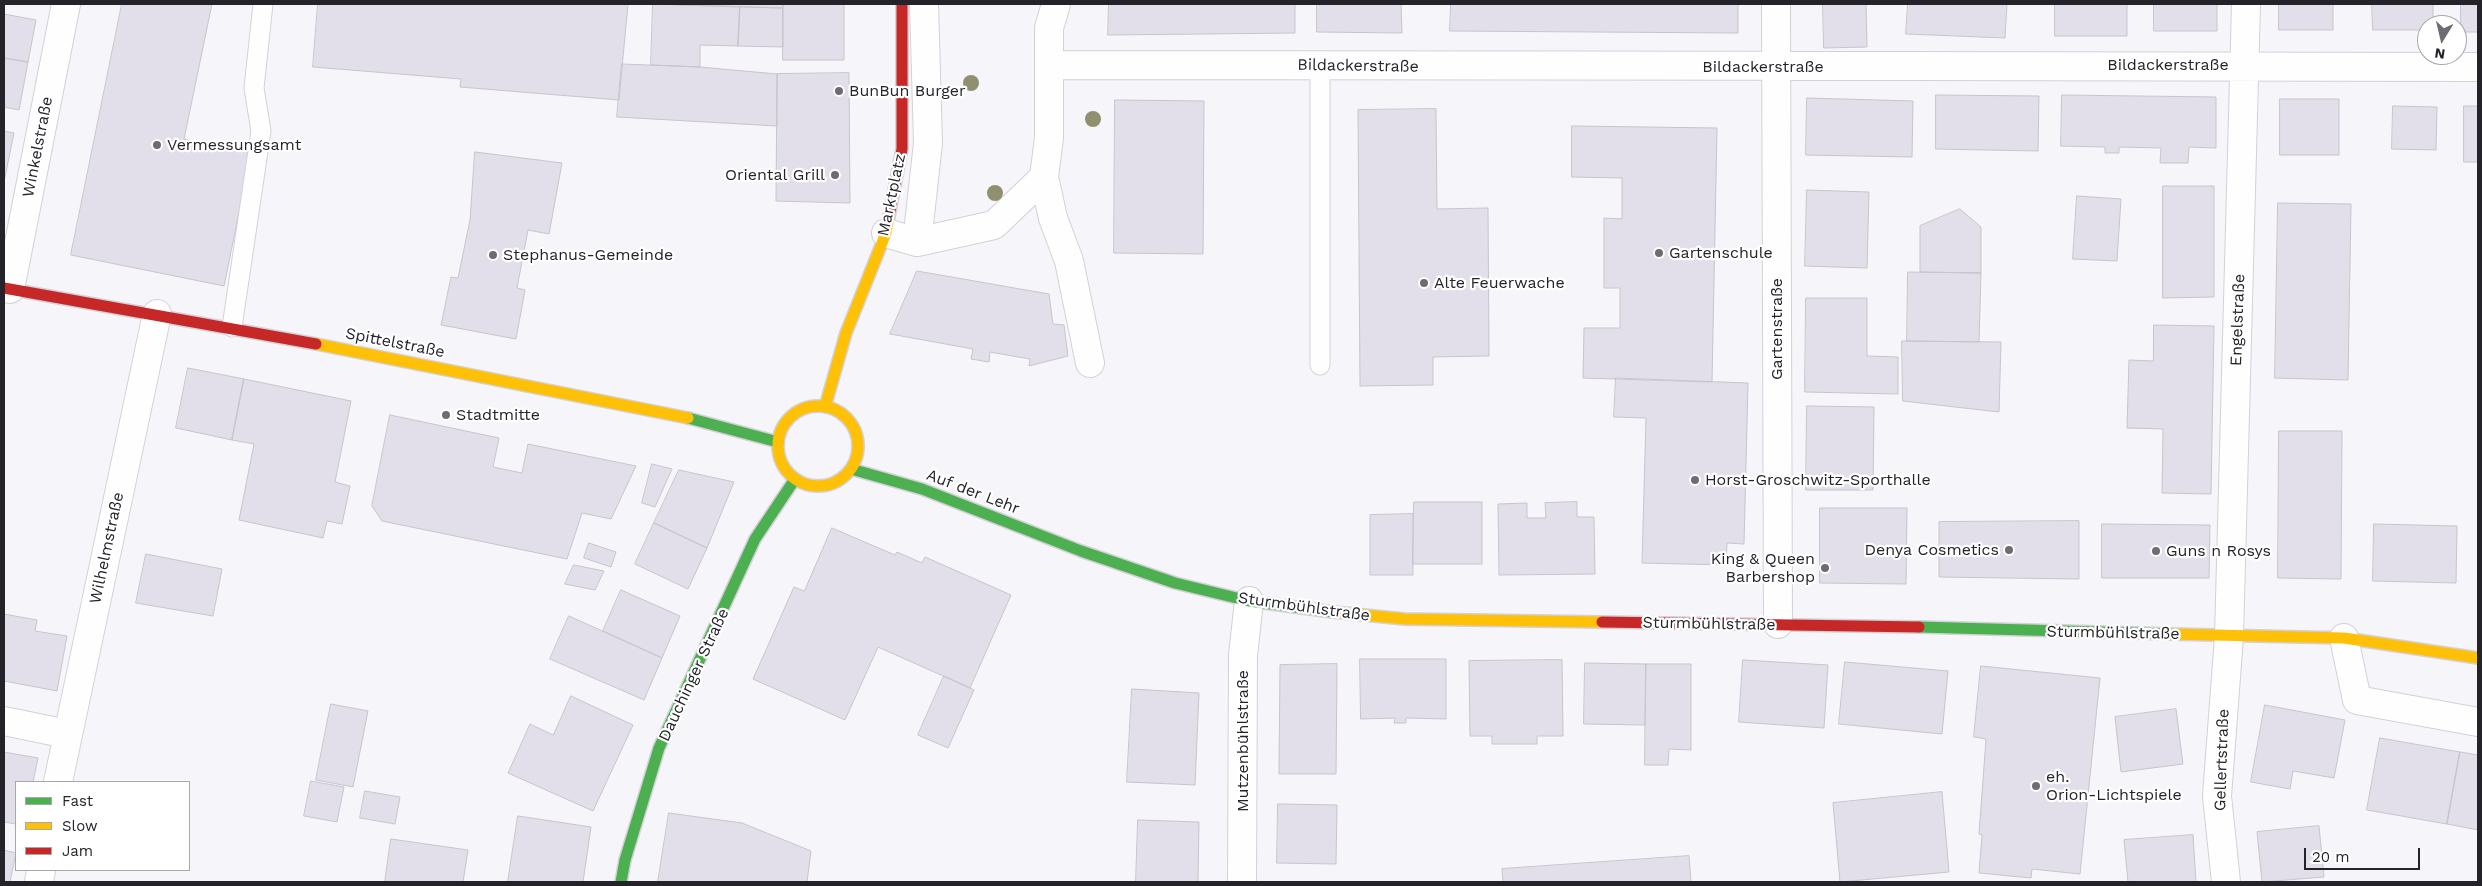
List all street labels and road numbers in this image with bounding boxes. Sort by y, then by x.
street label: Bildackerstraße [1297,55,1419,77]
street label: Bildackerstraße [2107,55,2229,75]
street label: Bildackerstraße [1702,57,1824,77]
street label: Winkelstraße [19,95,57,199]
street label: Marktplatz [874,152,910,238]
street label: Engelstraße [2227,274,2249,366]
street label: Gartenstraße [1767,278,1787,380]
street label: Spittelstraße [344,324,446,362]
street label: Auf der Lehr [924,465,1022,519]
street label: Wilhelmstraße [86,491,128,605]
street label: Sturmbühlstraße [1237,588,1371,626]
street label: Dauchinger Straße [655,605,733,745]
street label: Sturmbühlstraße [1642,613,1776,635]
street label: Sturmbühlstraße [2046,622,2180,644]
street label: Mutzenbühlstraße [1233,670,1253,812]
street label: Gellertstraße [2211,709,2233,811]

